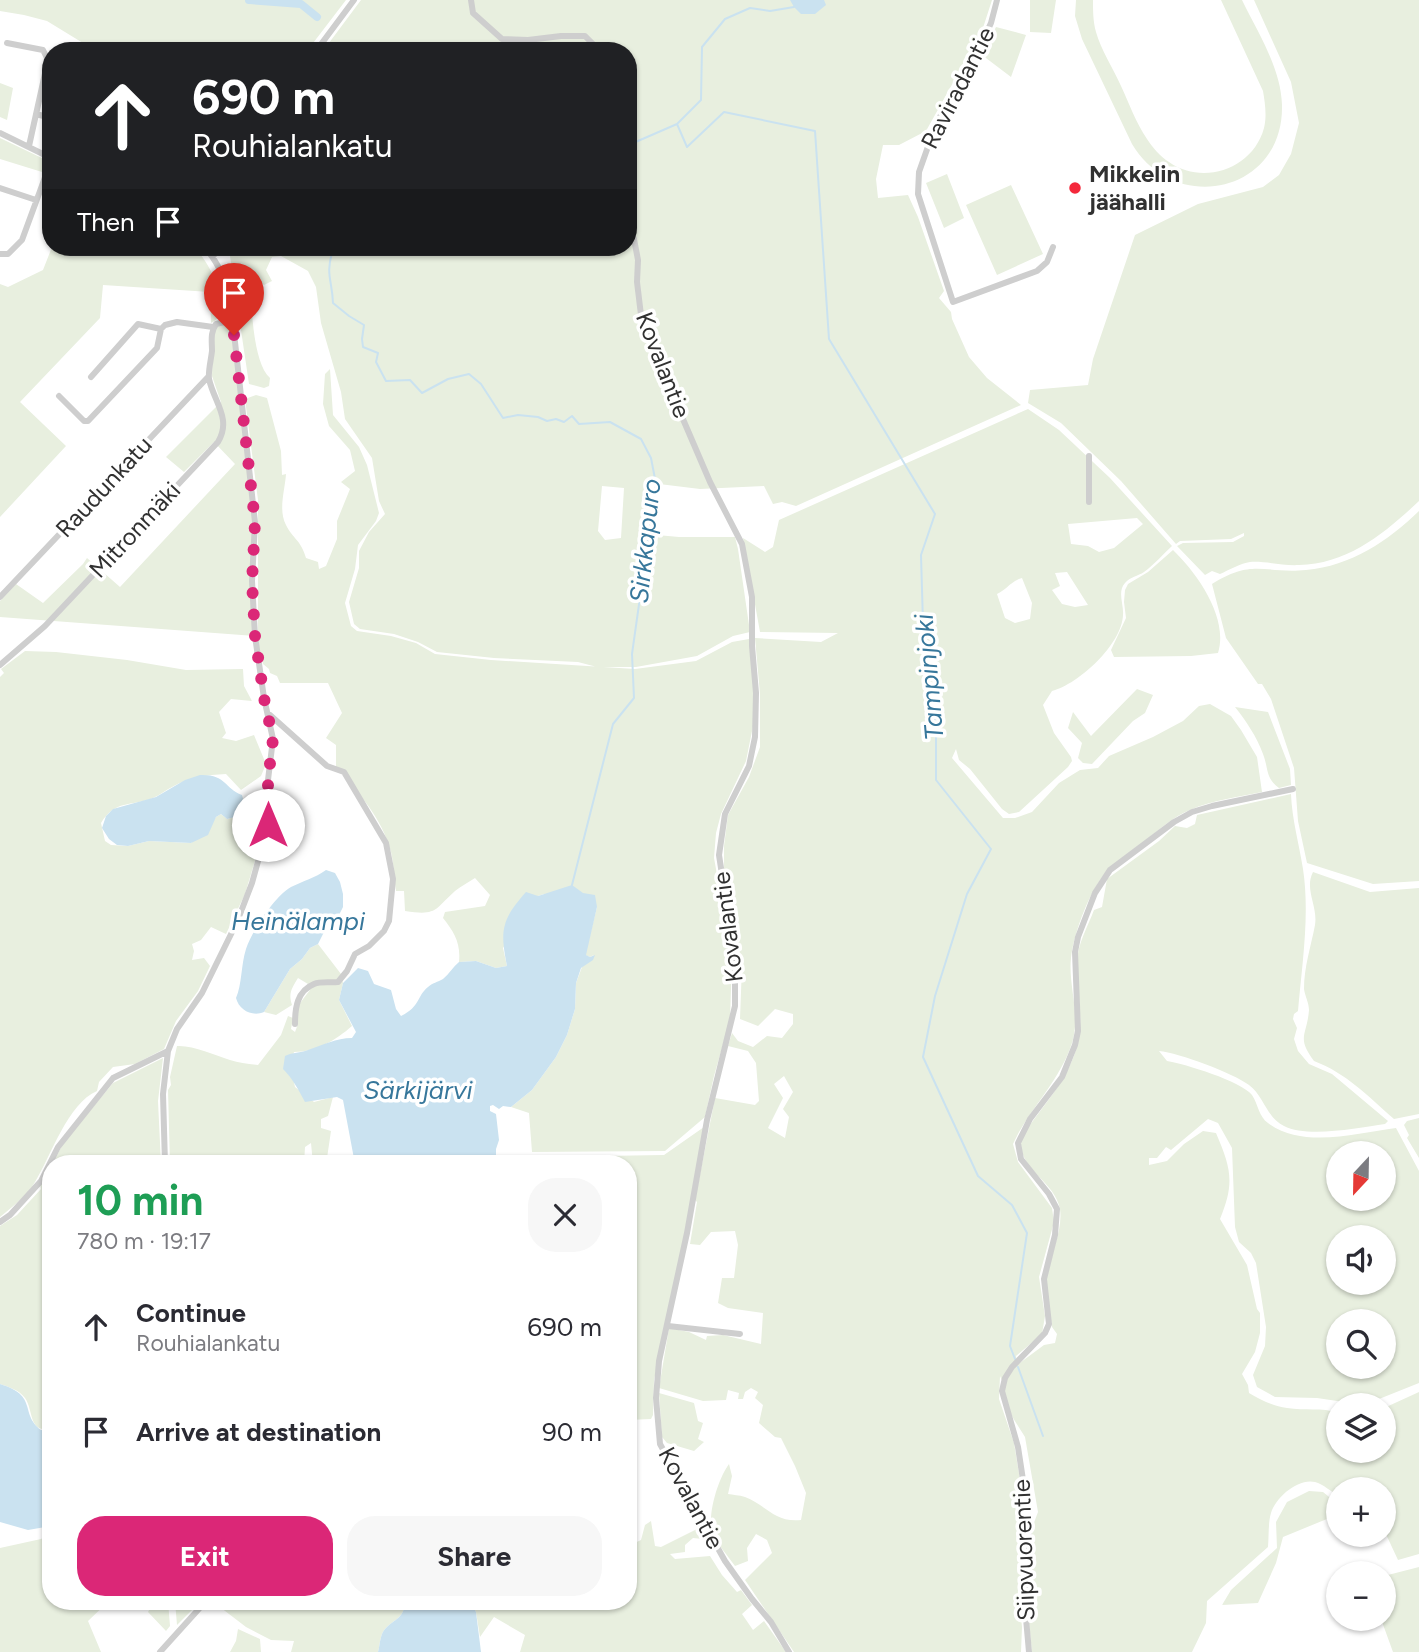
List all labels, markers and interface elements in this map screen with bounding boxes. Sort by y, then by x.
street label: Raviradantie [914,22,1001,154]
text: 690 m [192,67,335,126]
icon: ahead [77,70,168,161]
text: Rouhialankatu [192,127,393,165]
place label: Mikkelin jäähalli [1087,159,1180,216]
marker: Mikkelin jäähalli [1067,180,1083,196]
icon: arrive [149,203,187,241]
text: Then [77,206,135,238]
pin [204,263,264,335]
icon: arrive [215,274,253,312]
street label: Kovalantie [630,308,697,422]
street label: Raudunkatu [50,430,158,543]
street label: Mitronmäki [83,476,186,584]
water label: Sirkkapuro [623,477,667,605]
water label: Tampinjoki [907,612,950,741]
position arrow [231,788,305,862]
street label: Kovalantie [706,870,749,984]
water label: Heinälampi [231,905,366,937]
water label: Särkijärvi [363,1074,473,1106]
north arrow [1326,1141,1396,1211]
map controls [1326,1141,1396,1631]
text: 10 min [77,1175,203,1226]
button: close [528,1178,602,1252]
button: sound [1326,1225,1396,1295]
text: 780 m · 19:17 [77,1227,211,1255]
text: Continue [136,1297,246,1329]
icon: ahead [77,1308,115,1346]
button: search [1326,1309,1396,1379]
text: 690 m [527,1311,602,1343]
text: Rouhialankatu [136,1329,280,1357]
button: layers [1326,1393,1396,1463]
icon: arrive [77,1413,115,1451]
text: Arrive at destination [136,1416,381,1448]
text: 90 m [542,1416,602,1448]
street label: Kovalantie [653,1442,730,1554]
button: + [1326,1477,1396,1547]
street label: Siipvuorentie [1007,1479,1040,1621]
button: Exit [77,1516,333,1596]
button: Share [347,1516,602,1596]
button: − [1326,1561,1396,1631]

